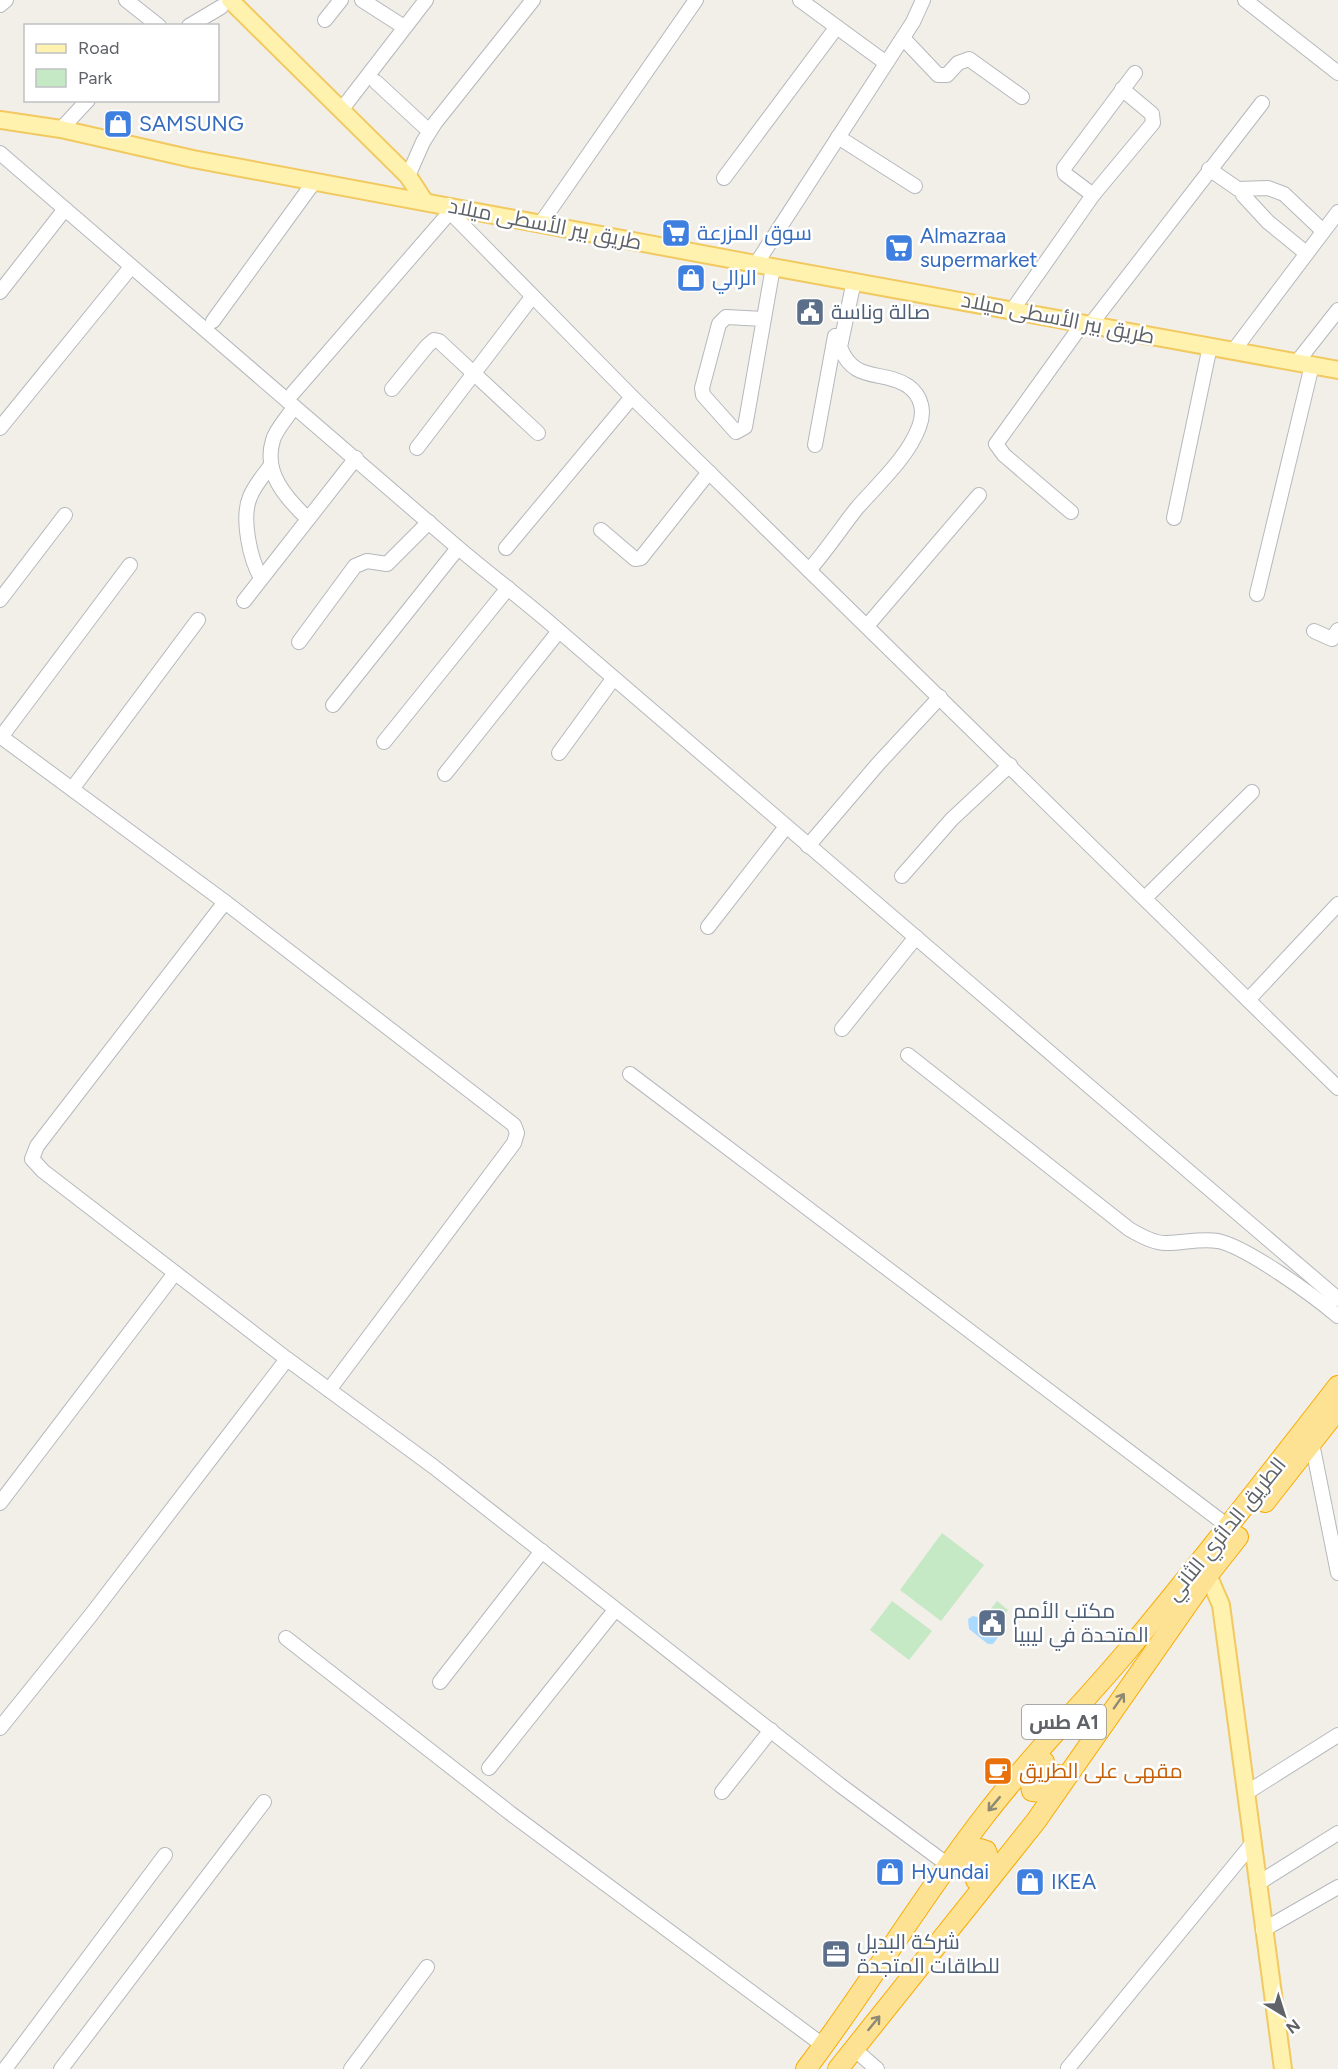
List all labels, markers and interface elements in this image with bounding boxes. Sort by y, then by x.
legend [24,24,219,102]
text: Road [78,37,119,59]
text: Park [78,67,113,89]
shop icon: SAMSUNG [102,108,134,140]
place label: SAMSUNG [139,111,244,136]
street label: طريق بير الأسطى ميلاد [446,193,644,255]
supermarket icon: سوق المزرعة [660,217,692,249]
place label: سوق المزرعة [697,220,812,246]
place label: Almazraa supermarket [920,223,1038,272]
supermarket icon: Almazraa supermarket [883,232,915,264]
shop icon: الرالي [675,262,707,294]
place label: الرالي [712,265,757,294]
street label: طريق بير الأسطى ميلاد [959,287,1157,349]
public building icon: صالة وناسة [794,296,826,328]
place label: صالة وناسة [831,299,930,324]
street label: الطريق الدائري الثاني [1160,1452,1294,1608]
place label: مكتب الأمم المتحدة في ليبيا [1013,1598,1149,1651]
public building icon: مكتب الأمم المتحدة في ليبيا [976,1607,1008,1639]
one-way arrow [1113,1693,1125,1709]
road number: طس A1 [1022,1705,1106,1739]
cafe icon: مقهى على الطريق [982,1755,1014,1787]
place label: مقهى على الطريق [1019,1758,1183,1784]
one-way arrow [987,1796,1001,1811]
shop icon: Hyundai [874,1856,906,1888]
place label: Hyundai [911,1859,989,1884]
shop icon: IKEA [1014,1866,1046,1898]
place label: IKEA [1051,1869,1096,1894]
place label: شركة البديل للطاقات المتجدة [857,1929,1000,1978]
office icon: شركة البديل للطاقات المتجدة [820,1938,852,1970]
north arrow [1254,1985,1314,2045]
text: N [1282,2015,1304,2038]
one-way arrow [868,2016,881,2032]

